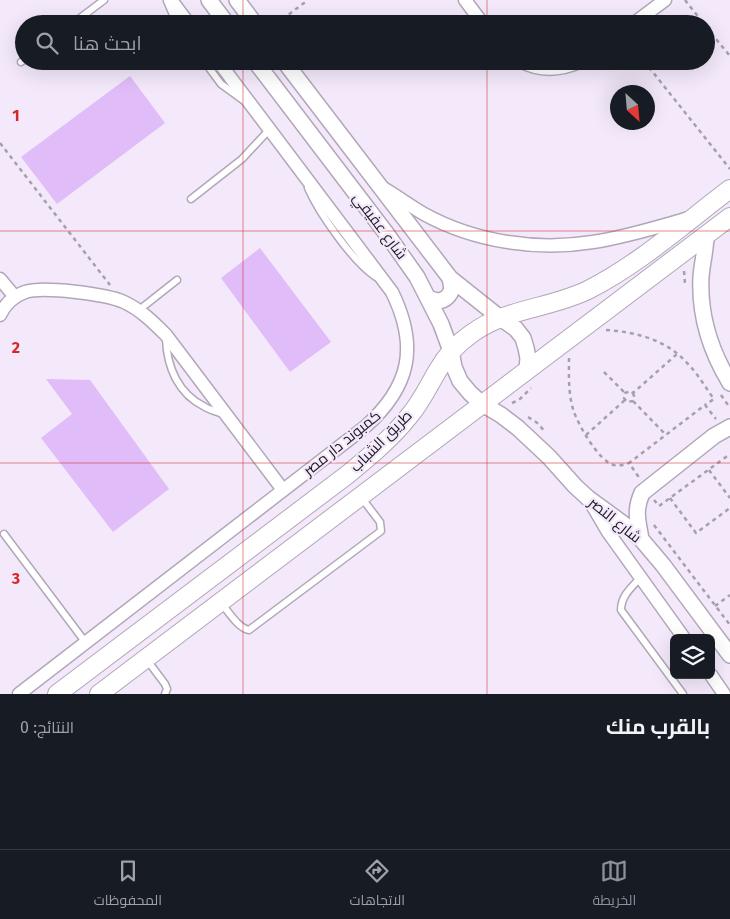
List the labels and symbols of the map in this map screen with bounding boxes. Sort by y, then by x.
north arrow [610,85,655,130]
text: 1 [12,106,20,125]
street label: شارع عفيفي [347,189,411,265]
text: 2 [12,338,20,357]
street label: كمبوند دار مصر [299,406,384,480]
street label: طريق الشباب [346,406,416,476]
street label: شارع النصر [583,493,645,548]
text: 3 [11,569,20,588]

